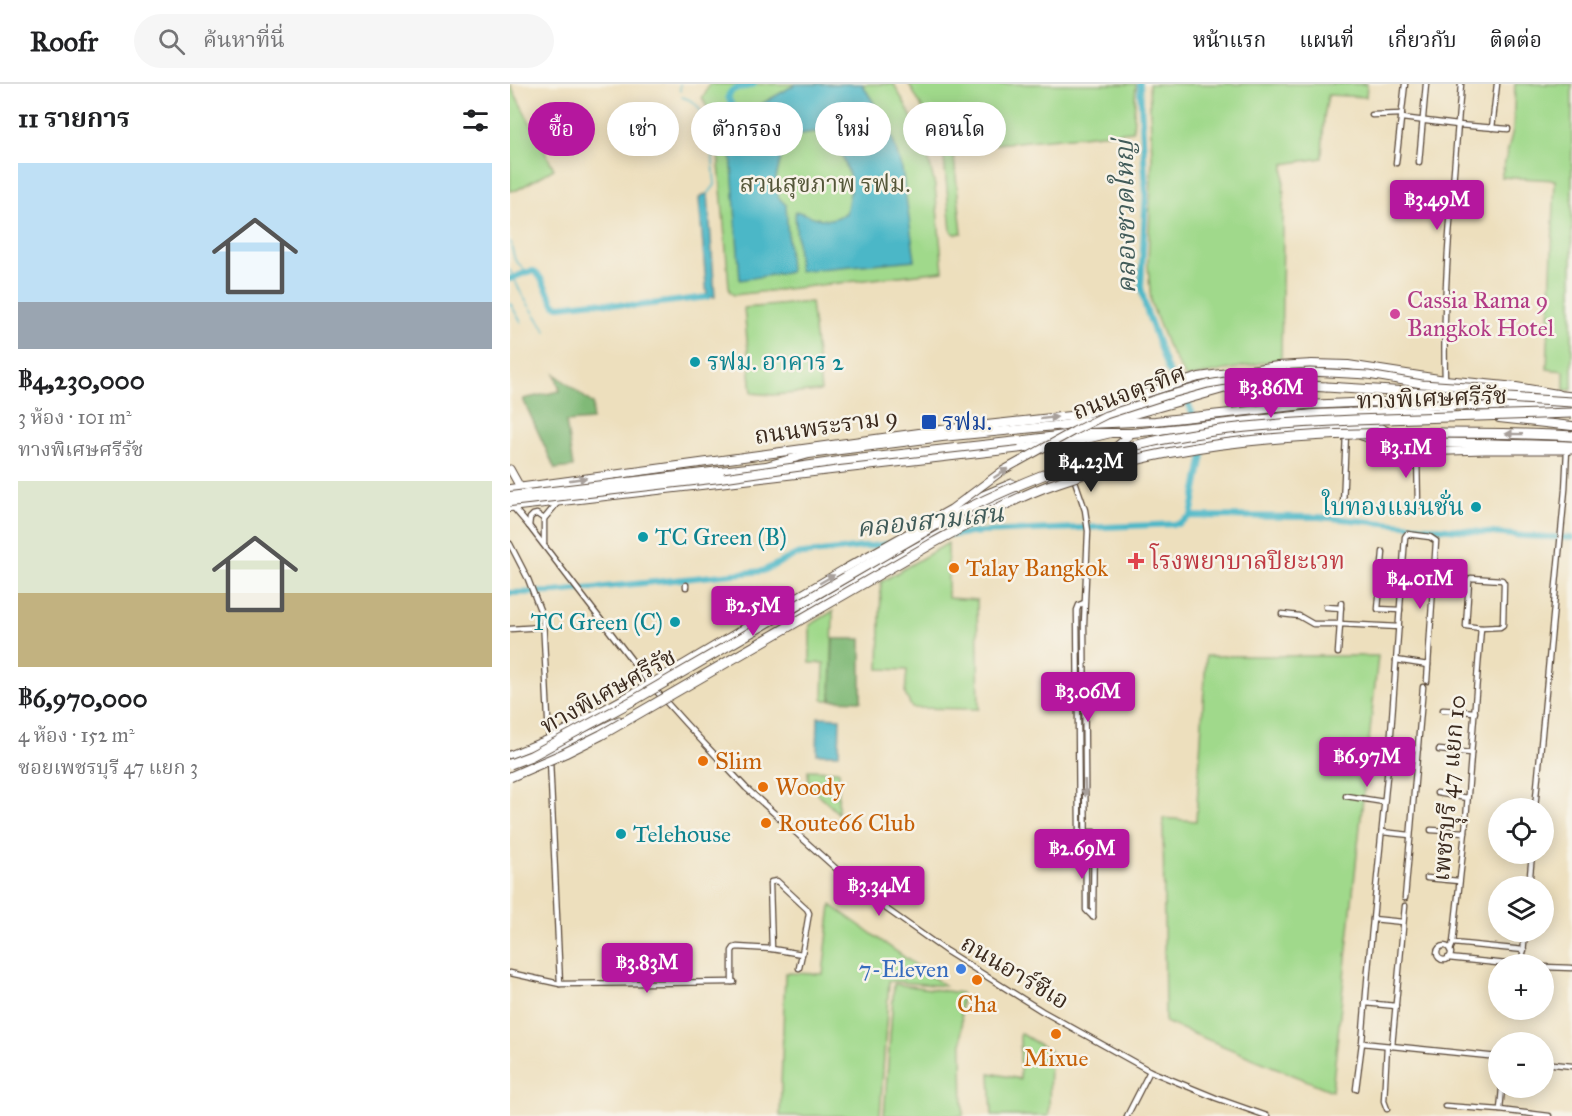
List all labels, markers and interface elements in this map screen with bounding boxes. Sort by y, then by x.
search box [134,14,554,68]
text: Roofr [30,24,98,59]
icon: search [155,25,188,58]
text: ค้นหาที่นี่ [203,26,285,53]
text: หน้าแรก [1193,27,1266,53]
text: แผนที่ [1299,27,1354,53]
text: เกี่ยวกับ [1387,27,1457,53]
text: ติดต่อ [1490,27,1542,53]
text: 11 รายการ [18,102,130,134]
chip: ซื้อ [528,102,595,156]
chip: เช่า [607,102,679,156]
chip: ตัวกรอง [691,102,803,156]
chip: ใหม่ [815,102,891,156]
chip: คอนโด [903,102,1006,156]
icon: filters [459,104,492,137]
water label: คลองชวดใหญ่ [1106,136,1142,294]
park label: สวนสุขภาพ รฟม. [740,169,910,199]
pin: ฿3.49M [1388,180,1486,231]
text: ฿3.49M [1404,187,1470,211]
icon: home [201,202,309,310]
place label: Cassia Rama 9 Bangkok Hotel [1407,285,1555,343]
marker: Cassia Rama 9 Bangkok Hotel [1388,307,1402,321]
place label: รฟม. อาคาร 2 [707,347,844,377]
marker: รฟม. อาคาร 2 [688,355,702,369]
street label: ถนนจตุรทิศ [1068,358,1190,426]
text: ฿4,230,000 [18,364,145,396]
pin: ฿3.86M [1222,368,1320,419]
text: ฿3.86M [1239,375,1303,399]
street label: ทางพิเศษศรีรัช [1356,380,1508,416]
street label: ถนนพระราม 9 [752,401,900,451]
text: 3 ห้อง · 101 m² [18,405,132,429]
place label: รฟม. [942,407,992,437]
marker: รฟม. [920,413,938,431]
one-way arrow [1039,413,1058,423]
pin: ฿3.1M [1364,428,1448,479]
one-way arrow [1504,429,1523,438]
text: ฿3.1M [1380,435,1432,459]
text: ทางพิเศษศรีรัช [18,437,143,461]
pin: ฿4.23M [1042,442,1140,493]
text: ฿4.23M [1058,449,1124,473]
one-way arrow [993,467,1009,478]
one-way arrow [568,474,587,484]
place label: ใบทองแมนชั่น [1321,489,1464,522]
water label: คลองสามเสน [855,496,1006,544]
marker: ใบทองแมนชั่น [1469,500,1483,514]
icon: home [201,520,309,628]
place label: TC Green (B) [655,522,787,552]
marker: TC Green (B) [636,530,650,544]
place label: โรงพยาบาลปิยะเวท [1149,543,1345,576]
marker: โรงพยาบาลปิยะเวท [1127,552,1145,570]
place label: Talay Bangkok [966,553,1109,583]
pin: ฿4.01M [1371,559,1469,610]
marker: Talay Bangkok [947,561,961,575]
text: ฿4.01M [1387,566,1453,590]
one-way arrow [819,574,836,584]
pin: ฿2.5M [711,586,795,637]
text: ฿2.5M [725,593,781,617]
place label: TC Green (C) [531,607,663,637]
marker: TC Green (C) [668,615,682,629]
street label: ทางพิเศษศรีรัช [535,641,681,741]
pin: ฿3.06M [1039,672,1137,723]
text: ฿3.06M [1055,679,1121,703]
text: ฿6,970,000 [18,682,148,714]
street label: เพชรบุุรี 47 แยก 10 [1426,694,1479,883]
text: 4 ห้อง · 152 m² [18,723,134,747]
pin: ฿6.97M [1318,737,1416,788]
text: ฿6.97M [1333,744,1401,768]
place label: Slim [715,746,762,776]
marker: Slim [696,754,710,768]
text: ซอยเพชรบุรี 47 แยก 3 [18,755,198,779]
place label: Woody [775,772,845,802]
one-way arrow [1081,778,1090,797]
marker: Woody [756,780,770,794]
map controls [1488,798,1554,1098]
button: locate [1488,798,1554,864]
place label: Route66 Club [778,808,915,838]
marker: Route66 Club [759,816,773,830]
place label: Telehouse [633,819,731,849]
marker: Telehouse [614,827,628,841]
pin: ฿2.69M [1033,829,1131,880]
text: ฿2.69M [1048,836,1116,860]
pin: ฿3.34M [830,866,928,917]
text: ฿3.34M [847,873,911,897]
button: layers [1488,876,1554,942]
street label: ถนนอาร์ซีเอ [956,927,1075,1016]
pin: ฿3.83M [598,943,696,994]
text: ฿3.83M [616,950,678,974]
place label: 7-Eleven [859,954,949,984]
button: + [1488,954,1554,1020]
marker: 7-Eleven [954,962,968,976]
marker: Cha [970,973,984,987]
place label: Cha [957,989,998,1019]
marker: Mixue [1049,1027,1063,1041]
button: − [1488,1032,1554,1098]
place label: Mixue [1024,1043,1088,1073]

